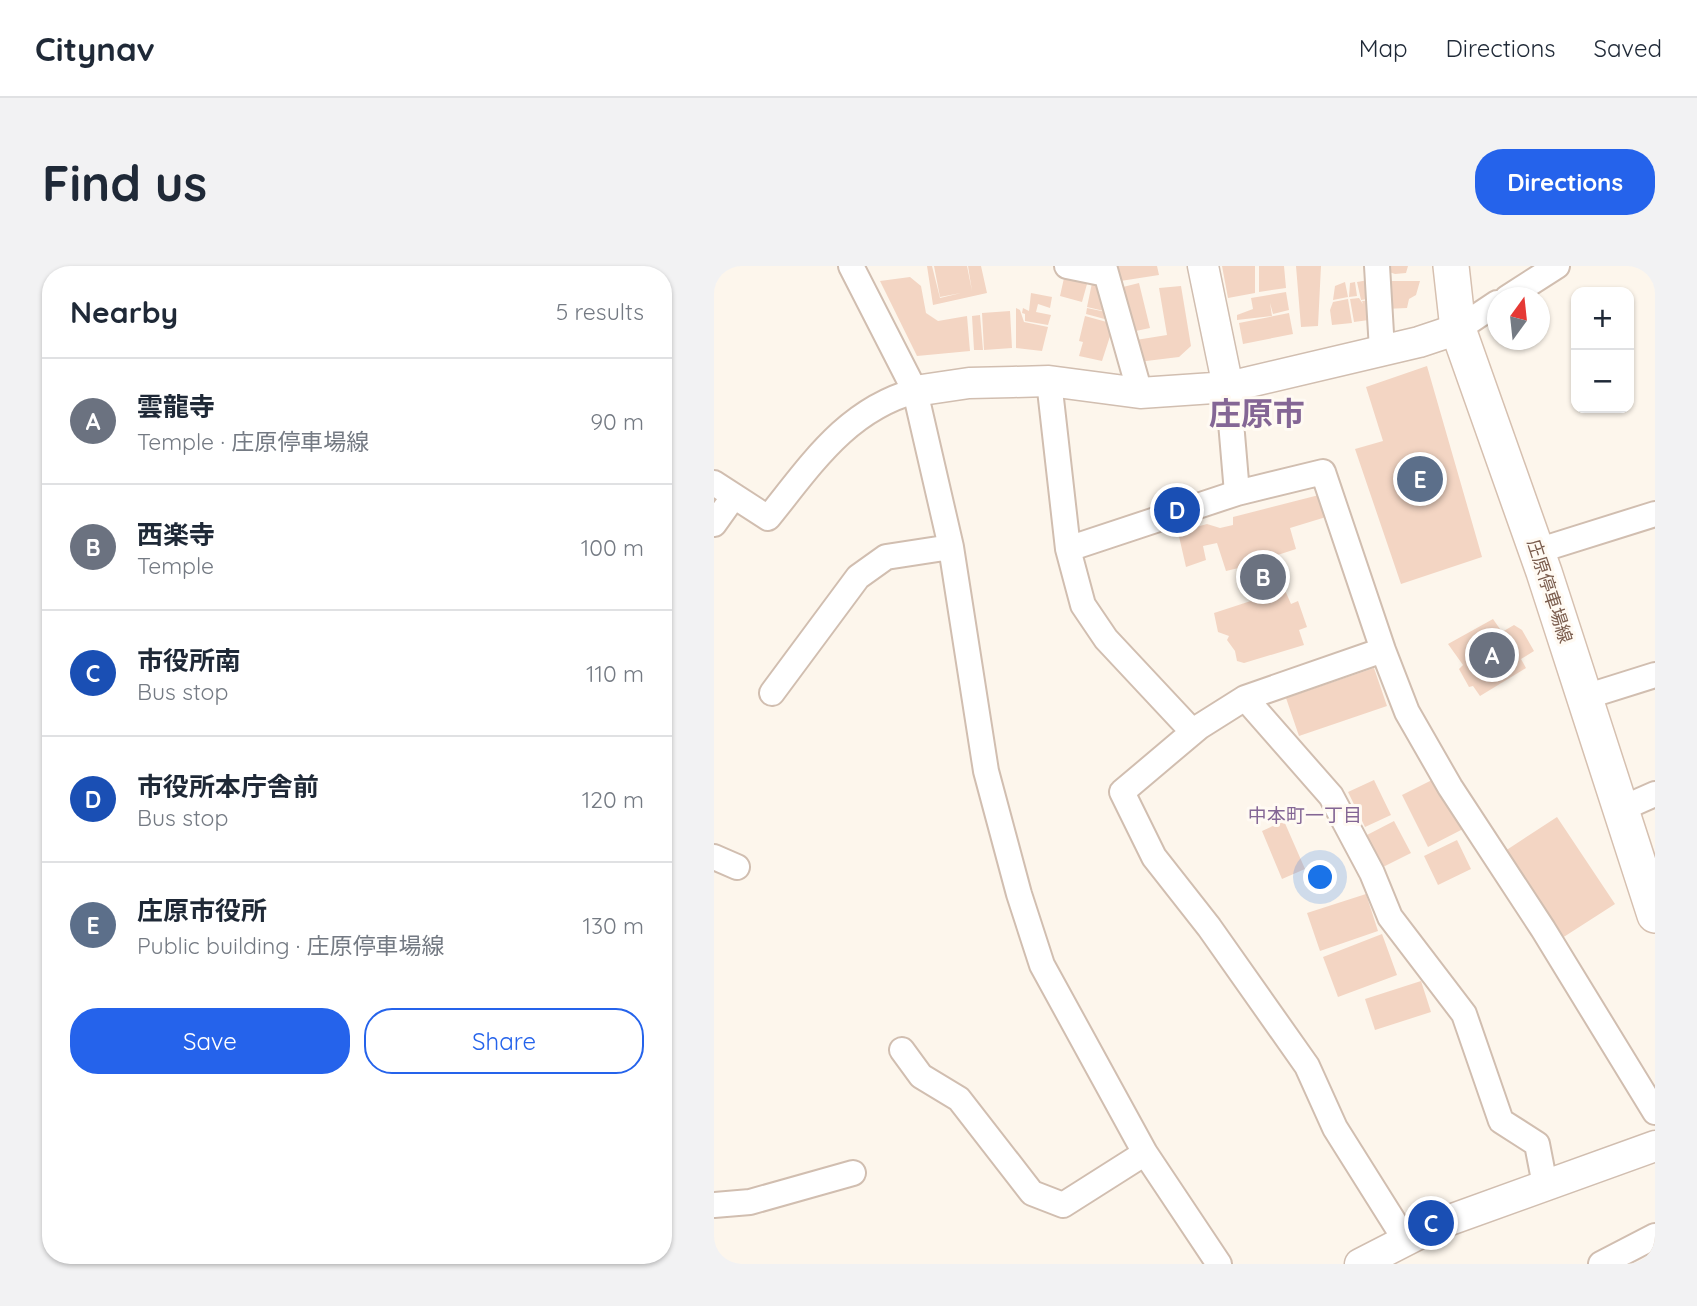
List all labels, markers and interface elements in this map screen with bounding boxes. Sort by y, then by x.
text: Citynav [35,28,155,69]
text: Map [1359,33,1408,63]
text: Directions [1446,33,1556,63]
text: Saved [1594,33,1662,63]
button: Directions [1475,149,1655,215]
text: Find us [42,152,207,213]
north arrow [1487,287,1550,350]
map controls [1571,287,1634,413]
button: + [1571,287,1634,350]
text: Nearby [70,293,178,331]
text: 5 results [556,297,644,326]
button: − [1571,350,1634,413]
text: 雲龍寺 [137,390,215,423]
district label: 庄原市 [1209,393,1305,433]
text: A [86,407,100,436]
text: 90 m [590,407,644,436]
text: Temple · 庄原停車場線 [137,427,369,456]
pin: E [1397,453,1443,505]
pin: D [1154,484,1200,536]
text: 西楽寺 [137,518,215,551]
text: B [85,533,101,562]
text: 100 m [581,533,644,562]
street label: 庄原停車場線 [1522,536,1578,646]
text: Temple [137,551,214,580]
pin: B [1240,551,1286,603]
pin: A [1469,629,1515,681]
text: 市役所南 [137,644,241,677]
text: C [86,659,100,688]
text: 110 m [586,659,644,688]
text: Bus stop [137,677,228,706]
text: 市役所本庁舎前 [137,770,319,803]
text: D [85,785,101,814]
text: 120 m [582,785,644,814]
text: Bus stop [137,803,228,832]
district label: 中本町一丁目 [1248,803,1362,827]
your location [1303,860,1337,894]
text: 庄原市役所 [137,894,267,927]
text: E [86,911,100,940]
text: 130 m [582,911,644,940]
text: Public building · 庄原停車場線 [137,931,445,960]
button: Save [70,1008,350,1074]
button: Share [364,1008,644,1074]
pin: C [1408,1197,1454,1249]

